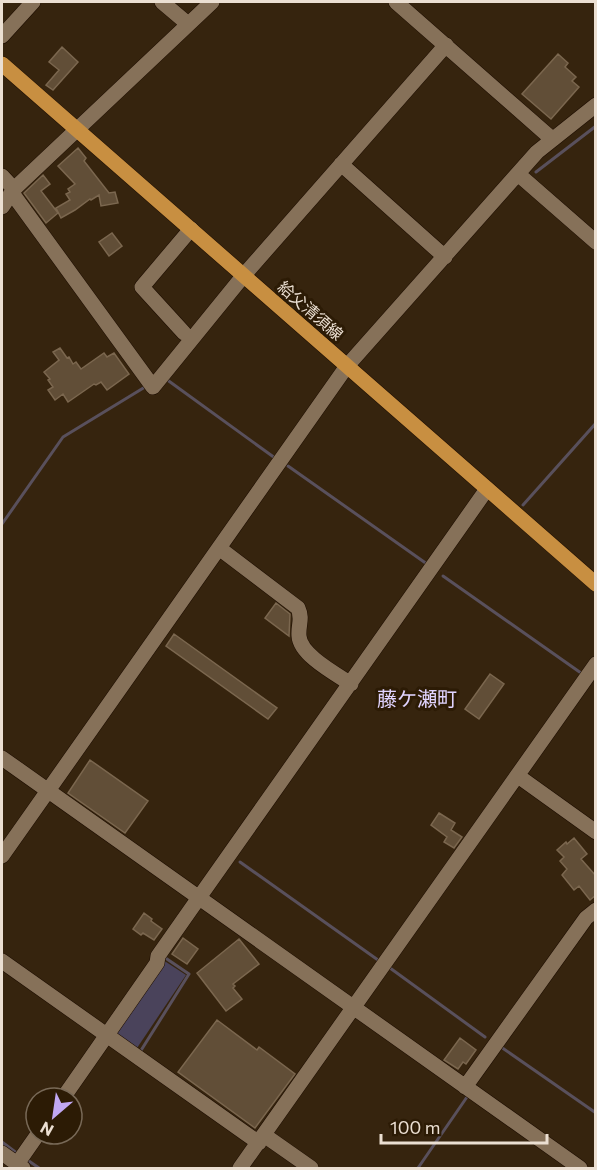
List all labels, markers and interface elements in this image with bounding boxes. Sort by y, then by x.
street label: 給父清須線 [275,277,347,343]
district label: 藤ケ瀬町 [377,686,457,710]
north arrow [24,1086,84,1146]
scale bar [381,1107,548,1145]
text: 100 m [390,1116,440,1138]
text: N [37,1118,56,1141]

